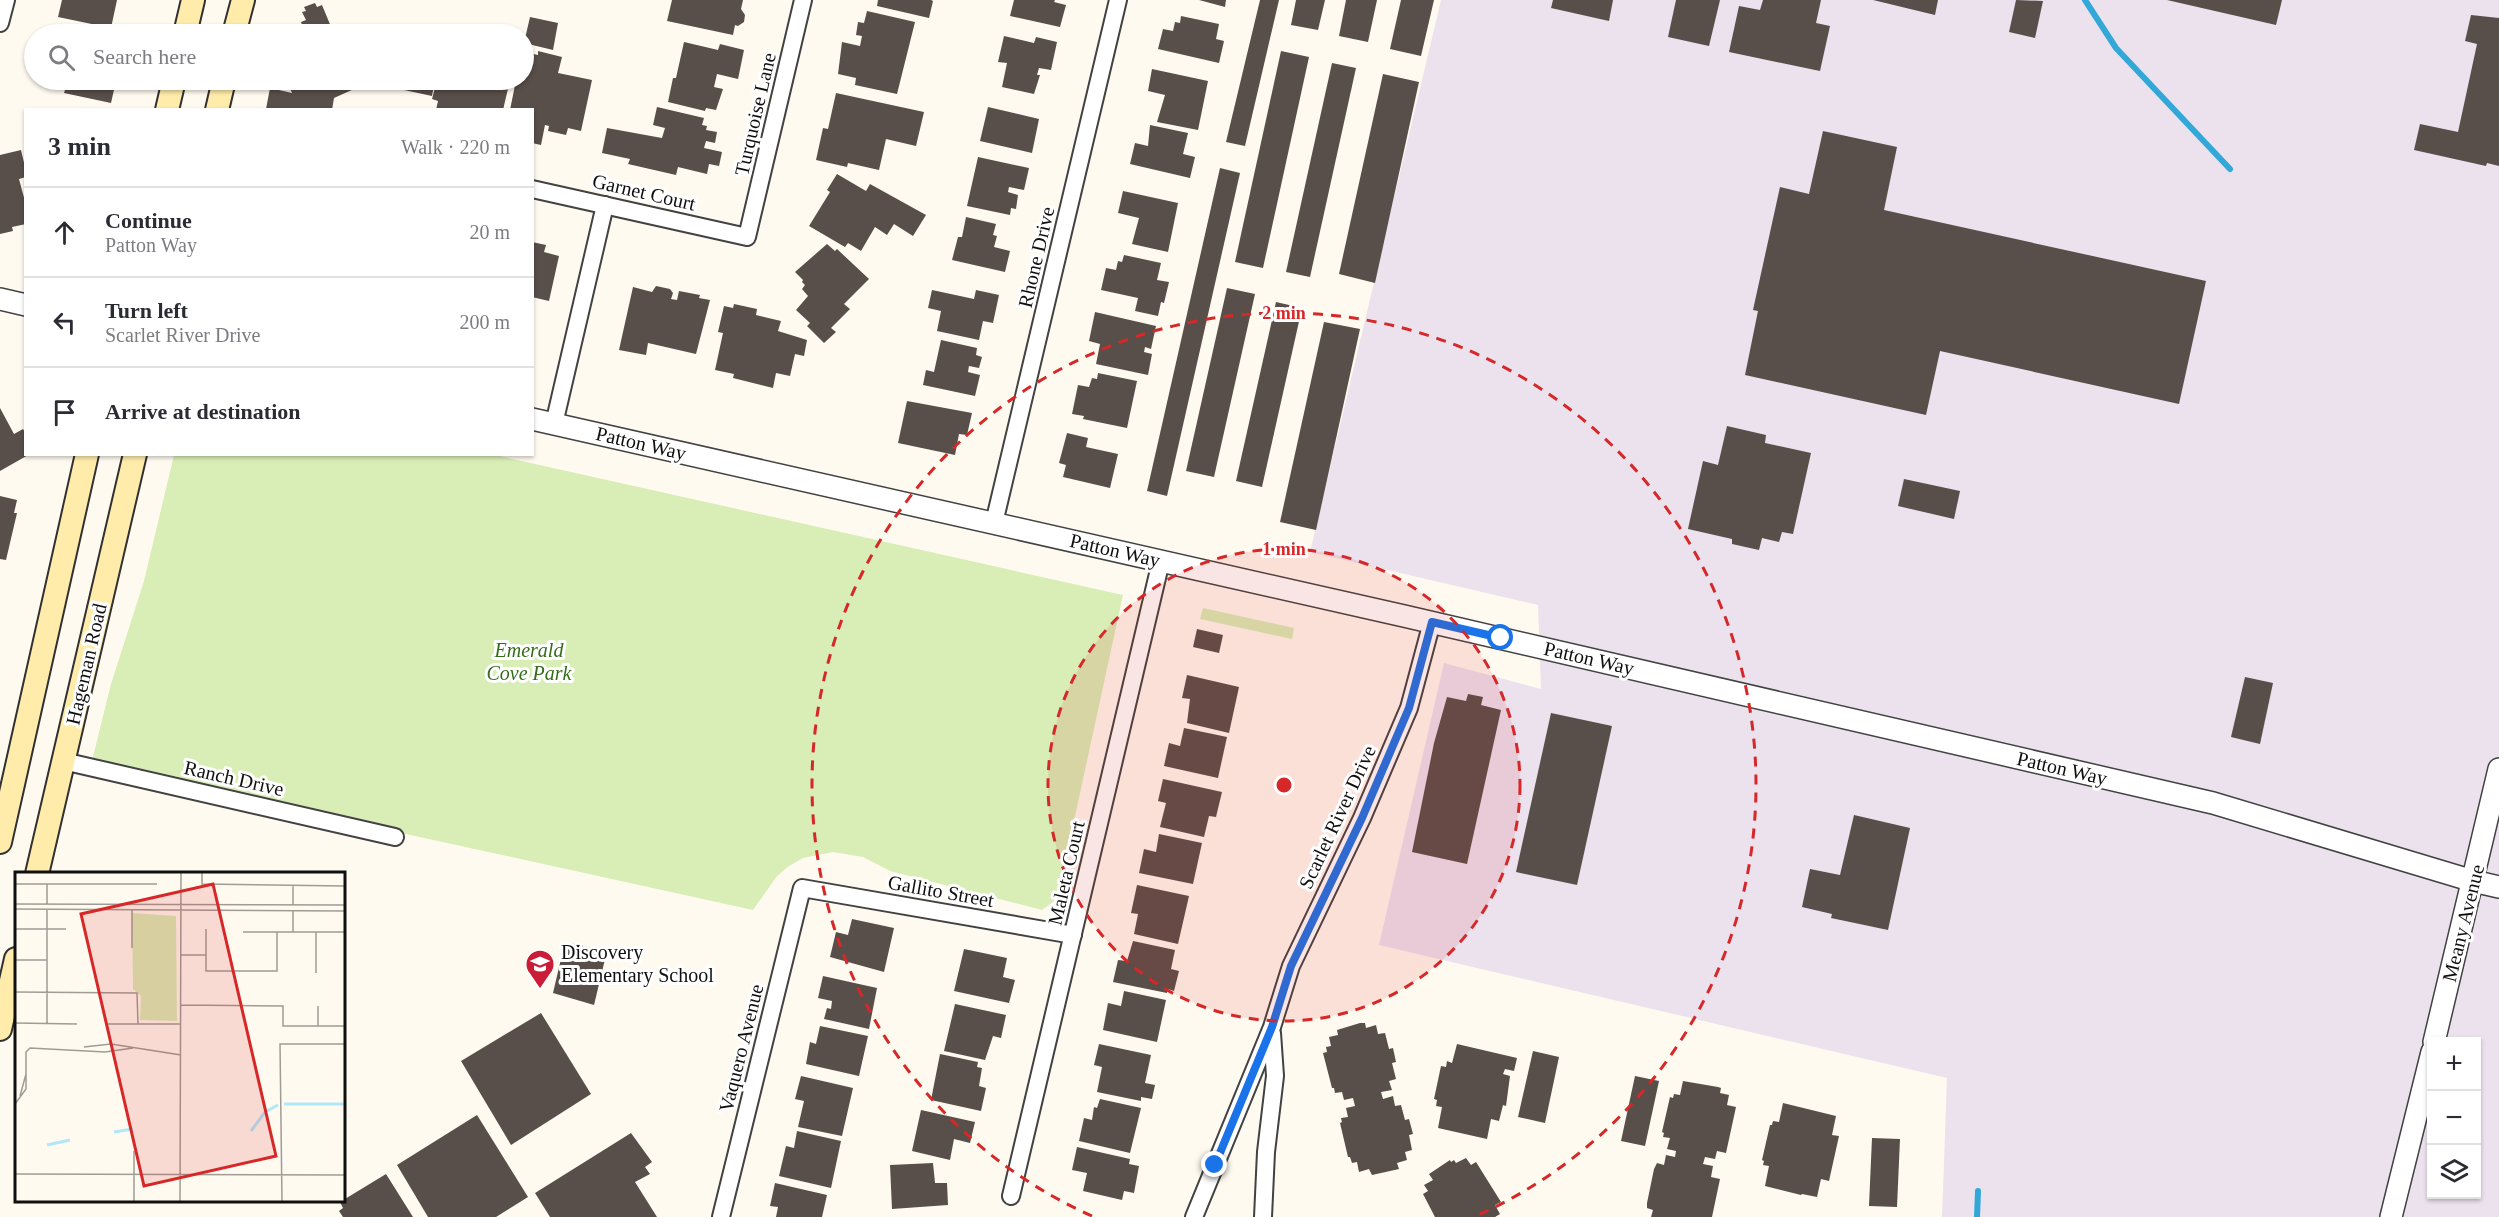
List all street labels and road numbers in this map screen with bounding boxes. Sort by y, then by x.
street label: Turquoise Lane [730,50,781,178]
street label: Garnet Court [590,169,698,215]
street label: Rhone Drive [1014,204,1058,310]
street label: Patton Way [594,422,688,465]
street label: Patton Way [1068,529,1162,572]
street label: Hageman Road [61,601,112,727]
street label: Patton Way [1542,637,1636,680]
street label: Scarlet River Drive [1294,742,1380,892]
street label: Patton Way [2015,747,2109,790]
street label: Ranch Drive [182,756,286,800]
street label: Maleta Court [1043,818,1089,927]
street label: Meany Avenue [2438,862,2489,984]
street label: Gallito Street [886,871,996,911]
street label: Vaquero Avenue [714,982,769,1115]

